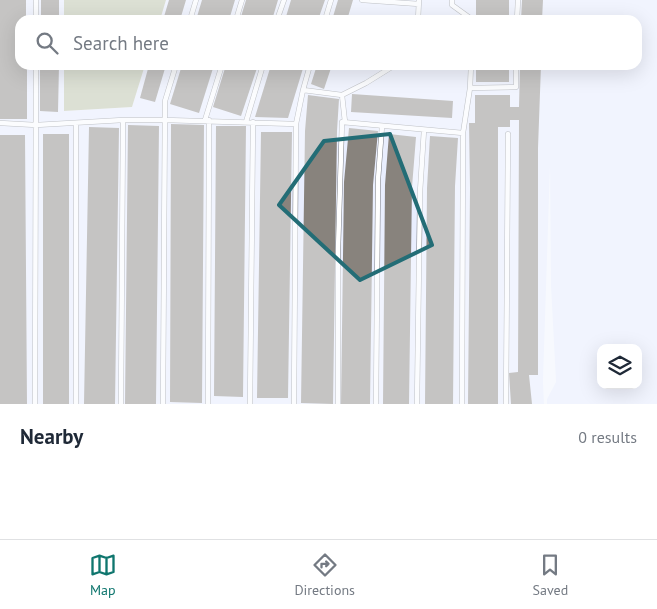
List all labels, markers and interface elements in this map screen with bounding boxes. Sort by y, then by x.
search box [15,15,642,70]
icon: search [33,29,61,57]
text: Search here [73,31,169,55]
map controls [597,344,642,389]
button: layers [597,344,642,389]
text: Nearby [20,423,83,450]
text: 0 results [578,427,637,447]
tab: Map [89,551,117,599]
tab: Directions [294,551,355,599]
tab: Saved [533,551,568,599]

